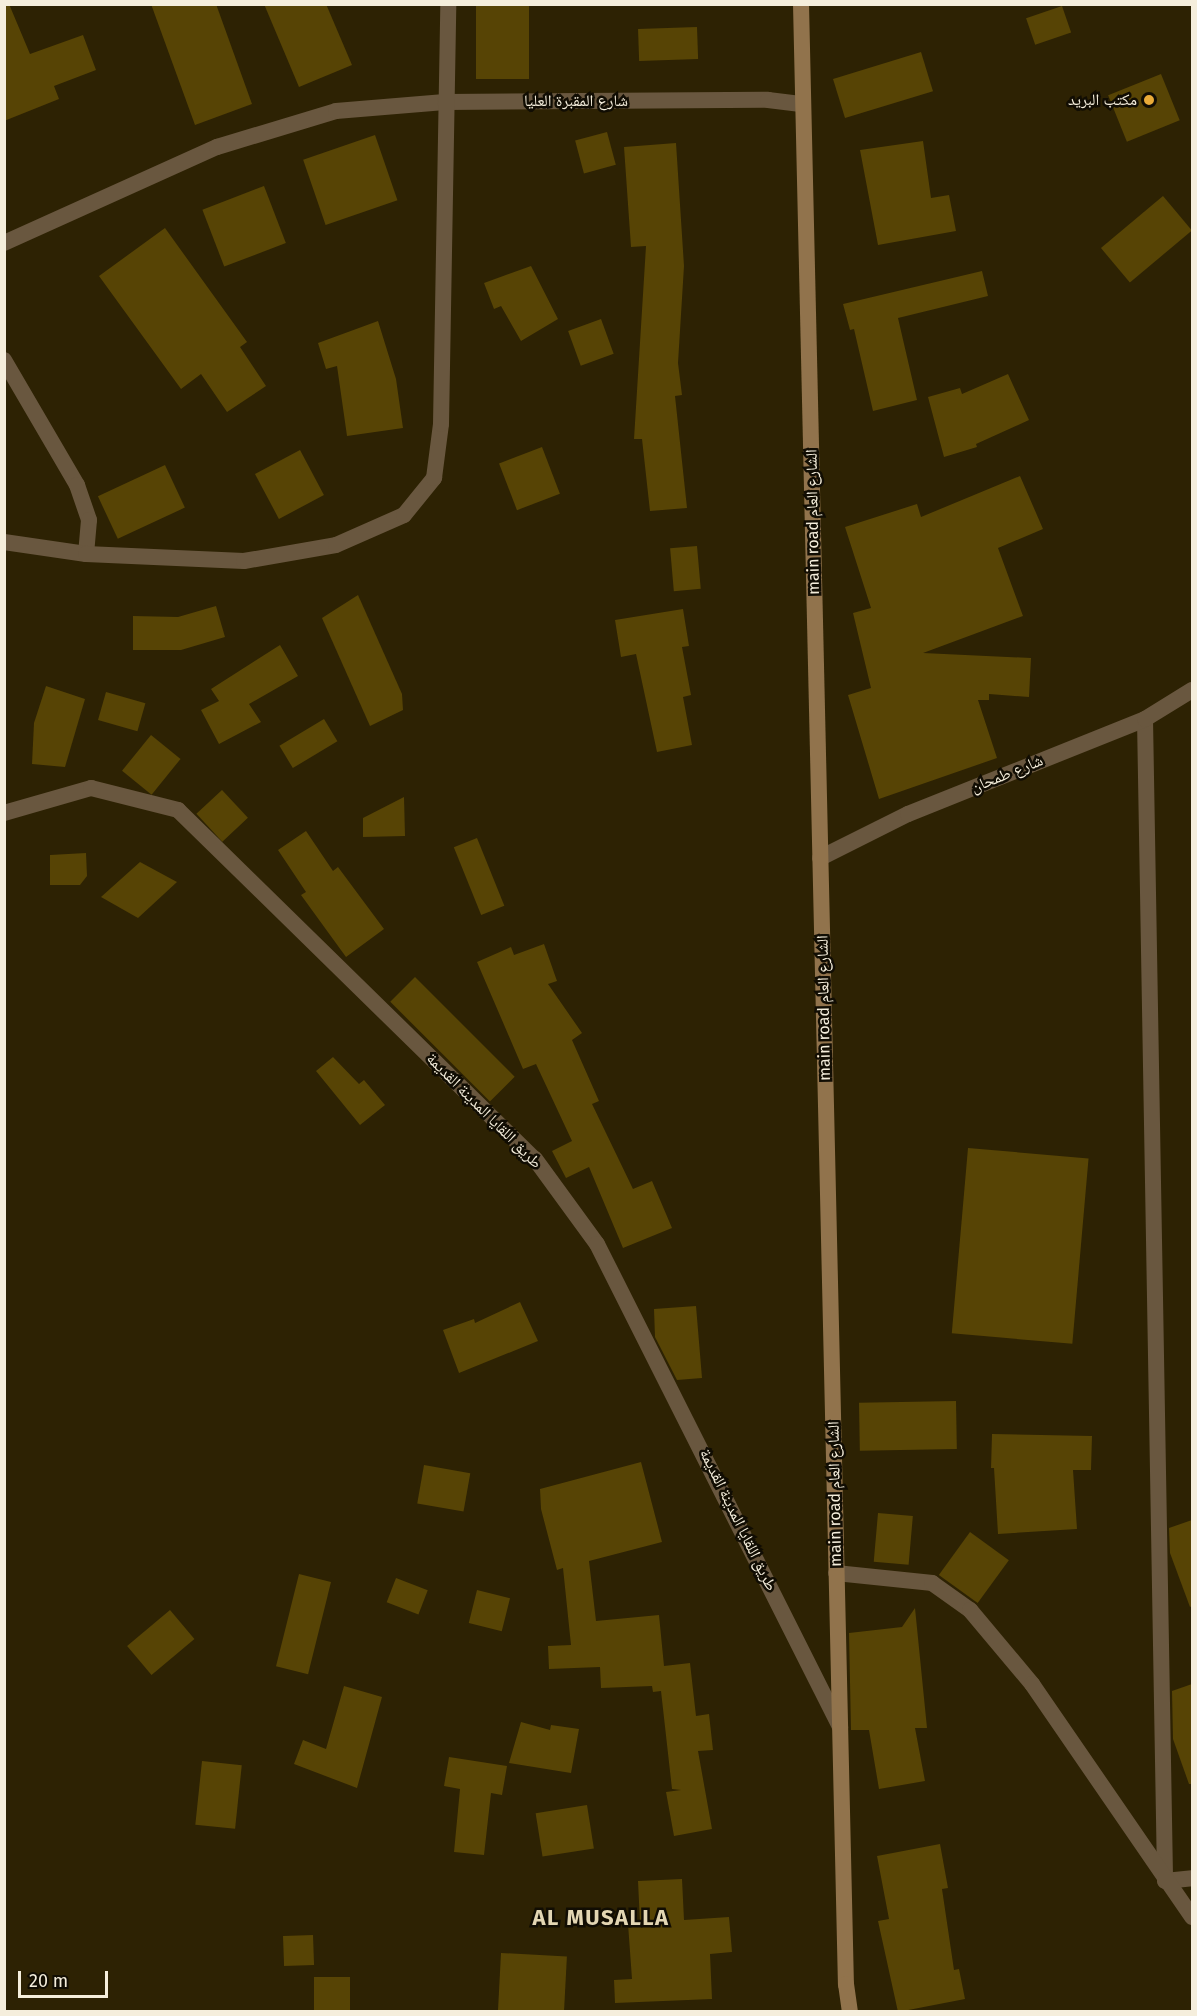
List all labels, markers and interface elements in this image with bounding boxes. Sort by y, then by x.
place label: مكتب البريد [1068,90,1137,110]
street label: شارع المقبرة العليا [524,91,628,111]
marker: مكتب البريد [1142,93,1156,107]
street label: main road الشارع العام [802,449,824,595]
street label: شارع طمحان [968,751,1046,797]
street label: main road الشارع العام [813,935,835,1081]
street label: طريق اللقايا المدينة القديمة [422,1049,546,1173]
street label: main road الشارع العام [824,1421,846,1567]
street label: طريق اللقايا المدينة القديمة [695,1446,781,1594]
district label: AL MUSALLA [533,1905,669,1931]
scale bar [21,1959,111,1997]
text: 20 m [29,1970,68,1992]

